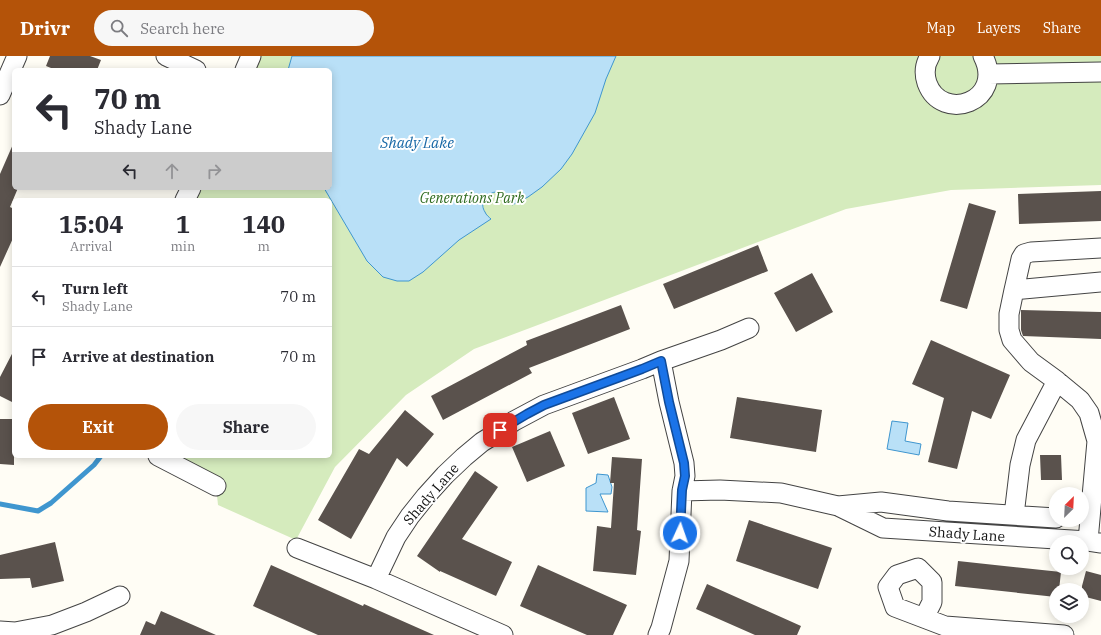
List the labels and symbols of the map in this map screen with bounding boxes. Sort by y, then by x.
water label: Shady Lake [379,133,454,152]
park label: Generations Park [420,189,525,207]
pin [483,413,517,447]
street label: Shady Lane [399,459,463,529]
north arrow [1049,487,1089,527]
position arrow [659,512,701,554]
street label: Shady Lane [928,522,1006,546]

